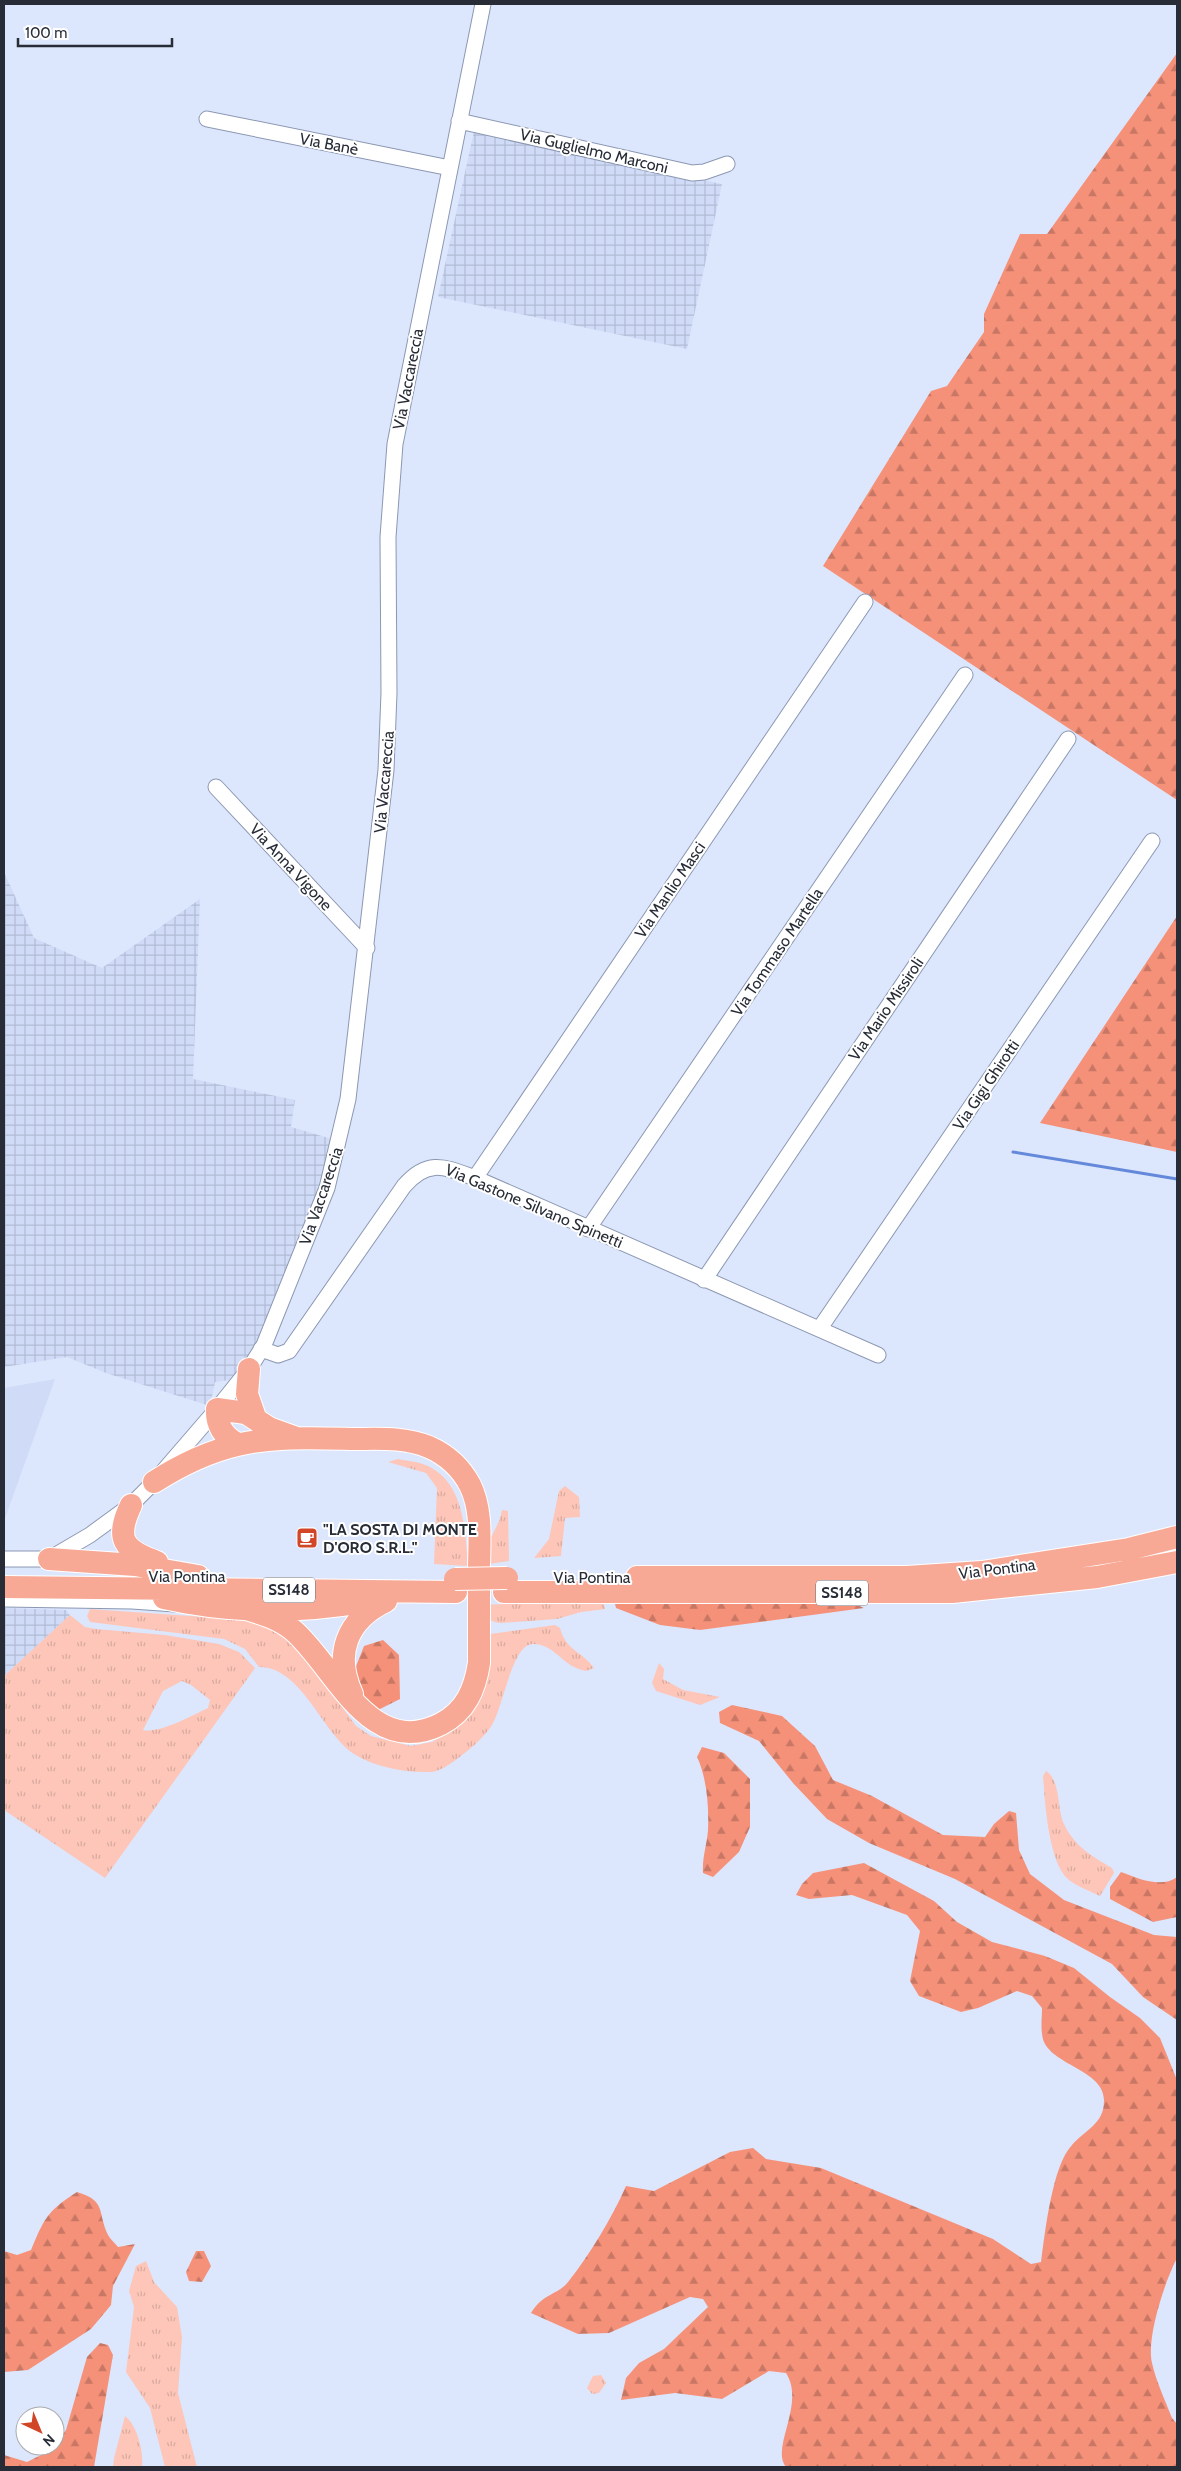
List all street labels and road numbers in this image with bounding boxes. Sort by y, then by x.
street label: Via Guglielmo Marconi [518,125,670,177]
street label: Via Banè [298,129,360,159]
street label: Via Vaccareccia [389,327,427,431]
street label: Via Vaccareccia [370,730,398,834]
street label: Via Anna Vigone [246,820,336,914]
street label: Via Manlio Masci [631,838,709,942]
street label: Via Tommaso Martella [727,884,827,1020]
street label: Via Mario Missiroli [845,954,927,1064]
street label: Via Gigi Ghirotti [949,1036,1023,1134]
street label: Via Vaccareccia [295,1144,347,1248]
street label: Via Gastone Silvano Spinetti [442,1160,626,1252]
street label: Via Pontina [958,1555,1037,1583]
street label: Via Pontina [148,1567,226,1586]
street label: Via Pontina [553,1568,631,1587]
road number: SS148 [263,1578,315,1602]
road number: SS148 [816,1580,868,1606]

